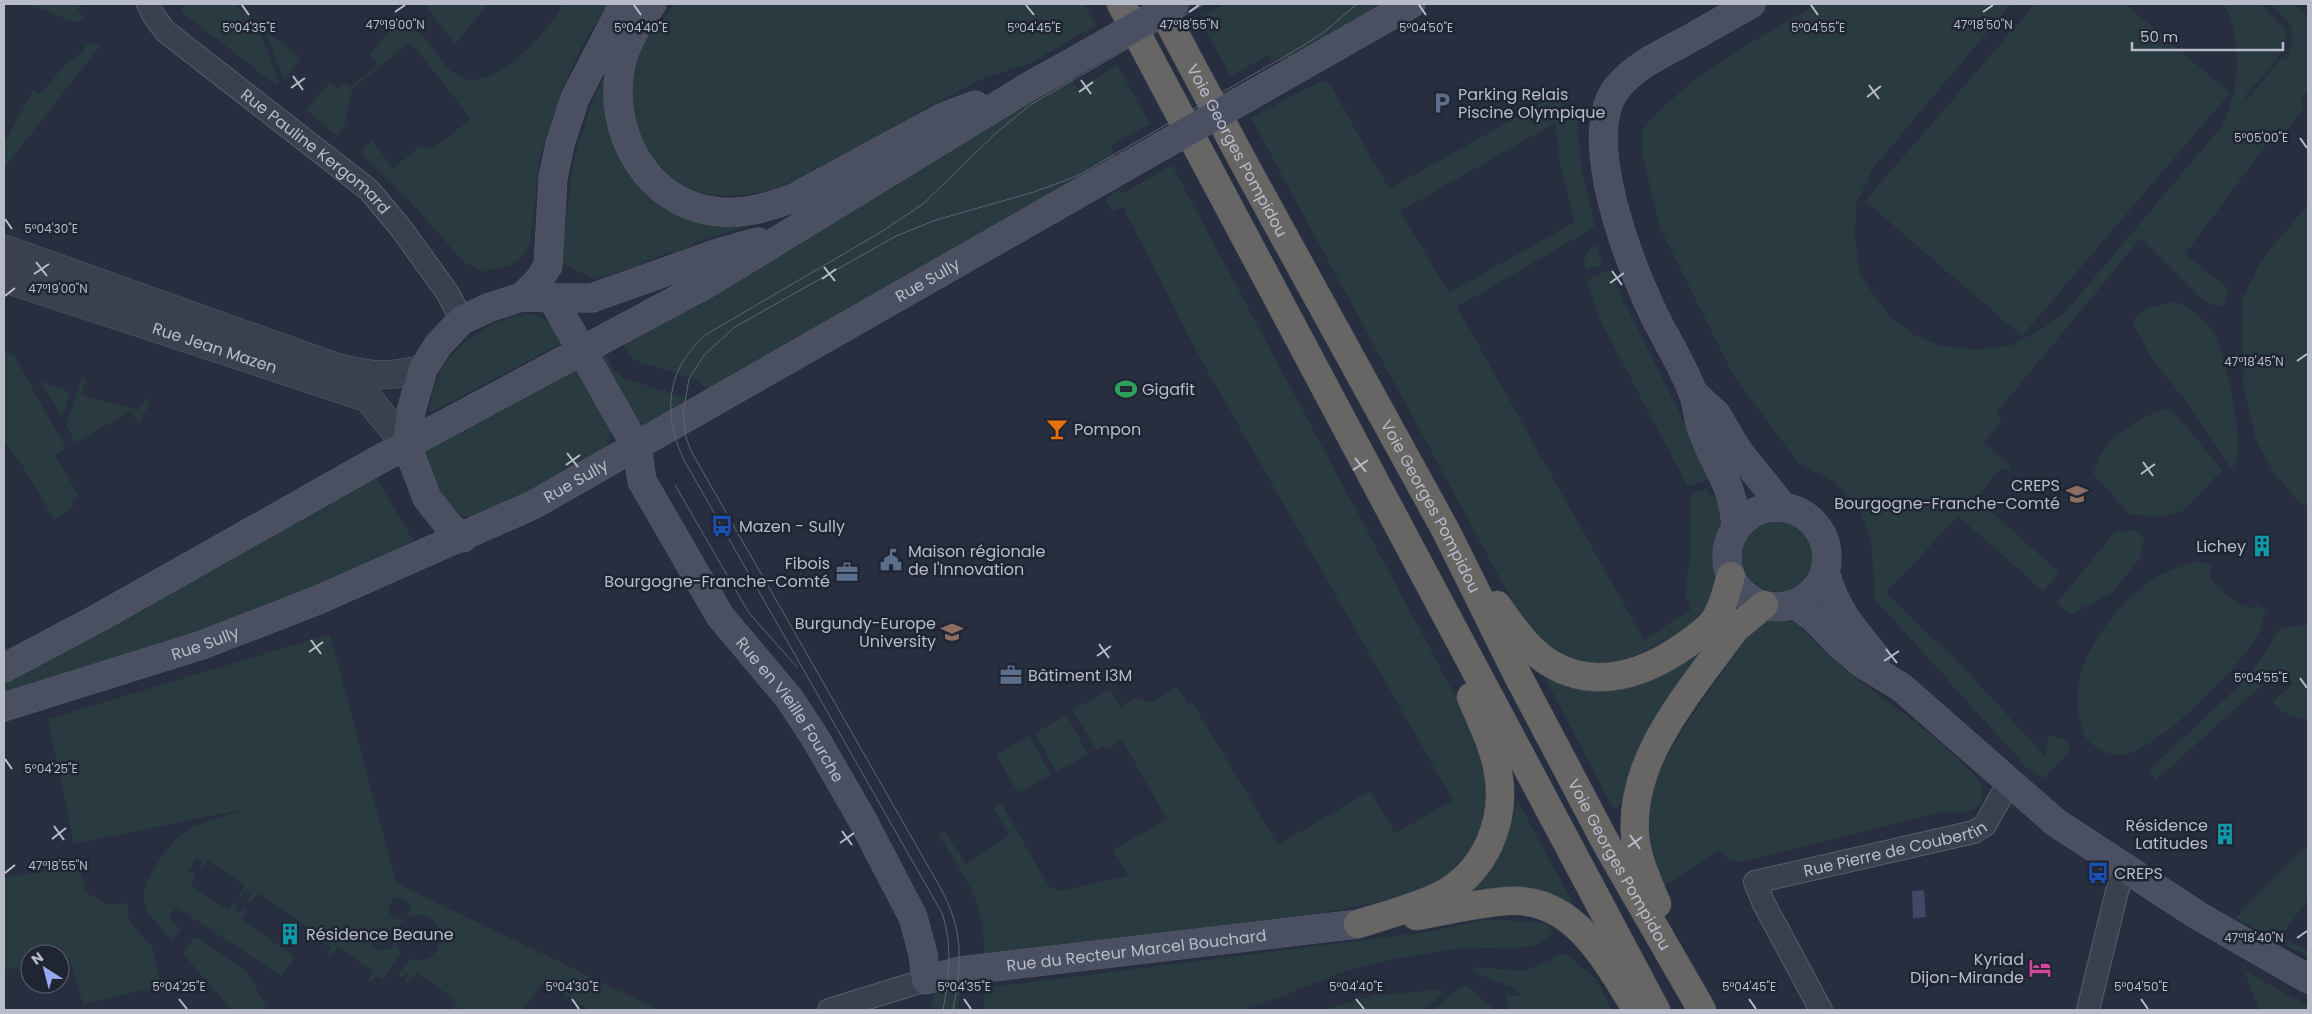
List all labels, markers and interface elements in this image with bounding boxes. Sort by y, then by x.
text: 47°19'00"N [365,16,425,33]
text: 47°18'55"N [1159,16,1219,33]
text: 47°18'50"N [1953,16,2013,33]
text: 5°04'35"E [222,19,276,36]
text: 5°04'40"E [614,19,668,36]
text: 5°04'45"E [1007,19,1061,36]
text: 5°04'50"E [1399,19,1453,36]
text: 5°04'55"E [1791,19,1845,36]
scale bar [2132,20,2283,52]
text: 50 m [2140,26,2178,47]
street label: Voie Georges Pompidou [1181,60,1293,241]
street label: Rue Pauline Kergomard [236,83,395,219]
place label: Parking Relais Piscine Olympique [1458,83,1605,124]
parking icon: Parking Relais Piscine Olympique [1429,90,1455,116]
text: 5°05'00"E [2234,129,2288,146]
text: 5°04'30"E [24,220,78,237]
street label: Rue Sully [891,253,964,308]
text: 47°19'00"N [28,280,88,297]
street label: Rue Jean Mazen [149,317,280,379]
text: 47°18'45"N [2224,353,2284,370]
sports icon: Gigafit [1113,376,1139,402]
place label: Gigafit [1142,378,1195,401]
bar icon: Pompon [1044,416,1070,442]
street label: Voie Georges Pompidou [1375,416,1486,597]
place label: Pompon [1074,418,1141,441]
street label: Rue Sully [539,454,612,509]
place label: CREPS Bourgogne-Franche-Comté [1834,474,2060,515]
school or university icon: CREPS Bourgogne-Franche-Comté [2064,481,2090,507]
bus stop icon: Mazen - Sully [709,513,735,539]
place label: Mazen - Sully [739,515,845,538]
building icon: Lichey [2249,533,2275,559]
place label: Lichey [2196,535,2246,558]
place label: Maison régionale de l'Innovation [908,540,1046,581]
public building icon: Maison régionale de l'Innovation [878,547,904,573]
place label: Fibois Bourgogne-Franche-Comté [604,552,830,593]
office icon: Fibois Bourgogne-Franche-Comté [834,559,860,585]
place label: Burgundy-Europe University [795,612,936,653]
school or university icon: Burgundy-Europe University [939,619,965,645]
street label: Rue Sully [168,621,243,666]
street label: Rue en Vieille Fourche [730,632,849,787]
office icon: Bâtiment I3M [998,662,1024,688]
place label: Bâtiment I3M [1028,664,1132,687]
text: 5°04'55"E [2234,669,2288,686]
text: 5°04'25"E [24,760,78,777]
street label: Voie Georges Pompidou [1562,775,1676,955]
place label: Résidence Latitudes [2125,814,2208,855]
street label: Rue Pierre de Coubertin [1801,816,1992,883]
building icon: Résidence Latitudes [2212,821,2238,847]
text: 47°18'55"N [28,857,88,874]
bus stop icon: CREPS [2085,860,2111,886]
place label: CREPS [2114,862,2163,885]
building icon: Résidence Beaune [277,921,303,947]
place label: Résidence Beaune [306,923,454,946]
street label: Rue du Recteur Marcel Bouchard [1005,924,1268,977]
text: 47°18'40"N [2224,929,2284,946]
north arrow [20,944,70,994]
text: N [27,947,47,970]
place label: Kyriad Dijon-Mirande [1910,948,2024,989]
hotel icon: Kyriad Dijon-Mirande [2027,955,2053,981]
text: 5°04'25"E [152,978,206,995]
text: 5°04'30"E [545,978,599,995]
text: 5°04'35"E [937,978,991,995]
text: 5°04'40"E [1329,978,1383,995]
text: 5°04'45"E [1722,978,1776,995]
text: 5°04'50"E [2114,978,2168,995]

